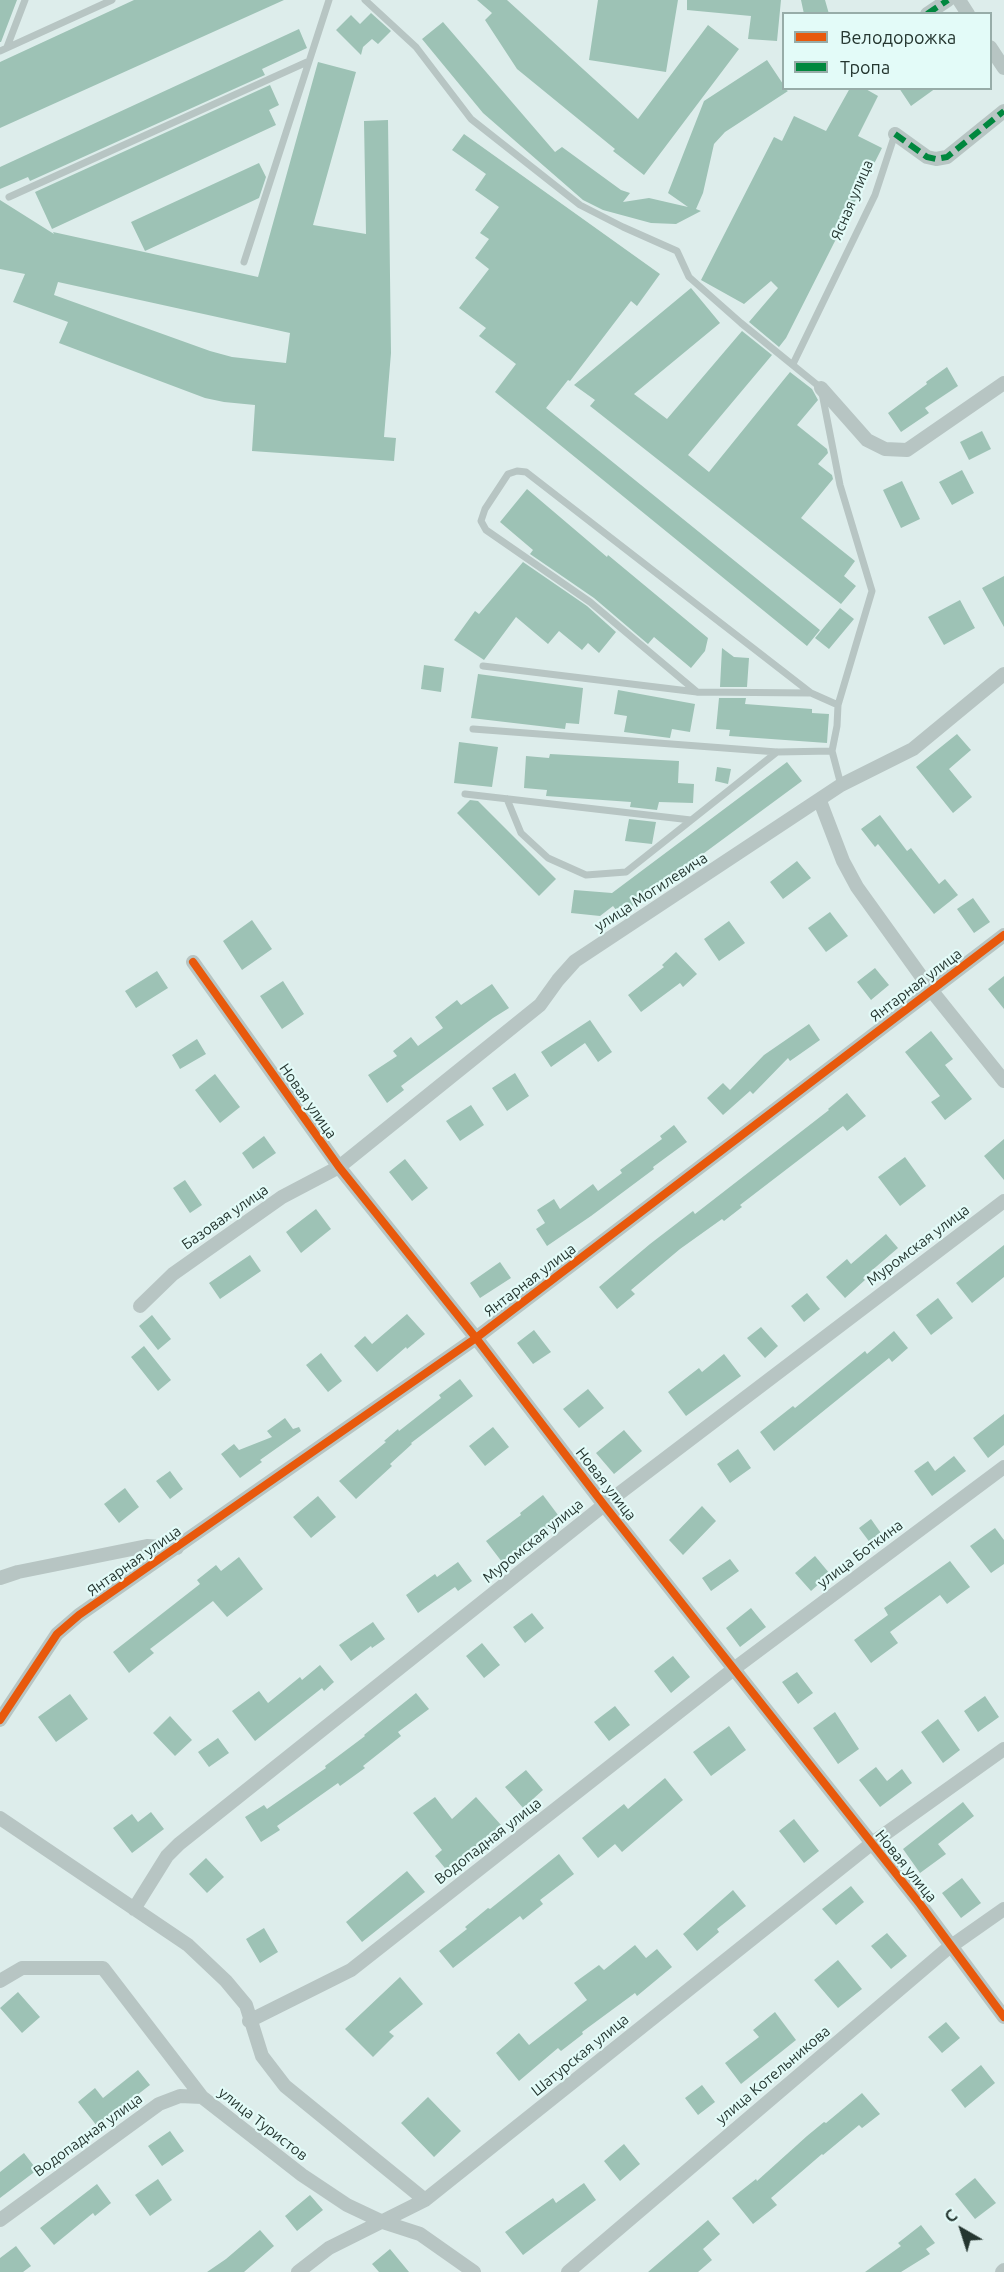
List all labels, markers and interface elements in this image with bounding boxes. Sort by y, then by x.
legend [782,12,992,90]
text: Велодорожка [840,27,956,47]
text: Тропа [840,57,890,77]
street label: Ясная улица [827,157,877,243]
street label: улица Могилевича [591,849,711,935]
street label: Янтарная улица [867,945,965,1025]
street label: Новая улица [275,1060,341,1142]
street label: Базовая улица [178,1181,272,1253]
street label: Муромская улица [863,1201,973,1289]
street label: Янтарная улица [481,1240,579,1320]
street label: Новая улица [572,1444,640,1524]
street label: Муромская улица [479,1495,587,1587]
street label: улица Боткина [814,1516,906,1592]
street label: Янтарная улица [84,1522,184,1600]
street label: Водопадная улица [431,1794,545,1888]
street label: Новая улица [871,1826,941,1906]
street label: Шатурская улица [528,2010,632,2100]
street label: улица Котельникова [712,2022,834,2128]
street label: улица Туристов [215,2084,311,2164]
street label: Водопадная улица [30,2090,146,2180]
north arrow [932,2200,992,2260]
text: С [941,2206,960,2226]

